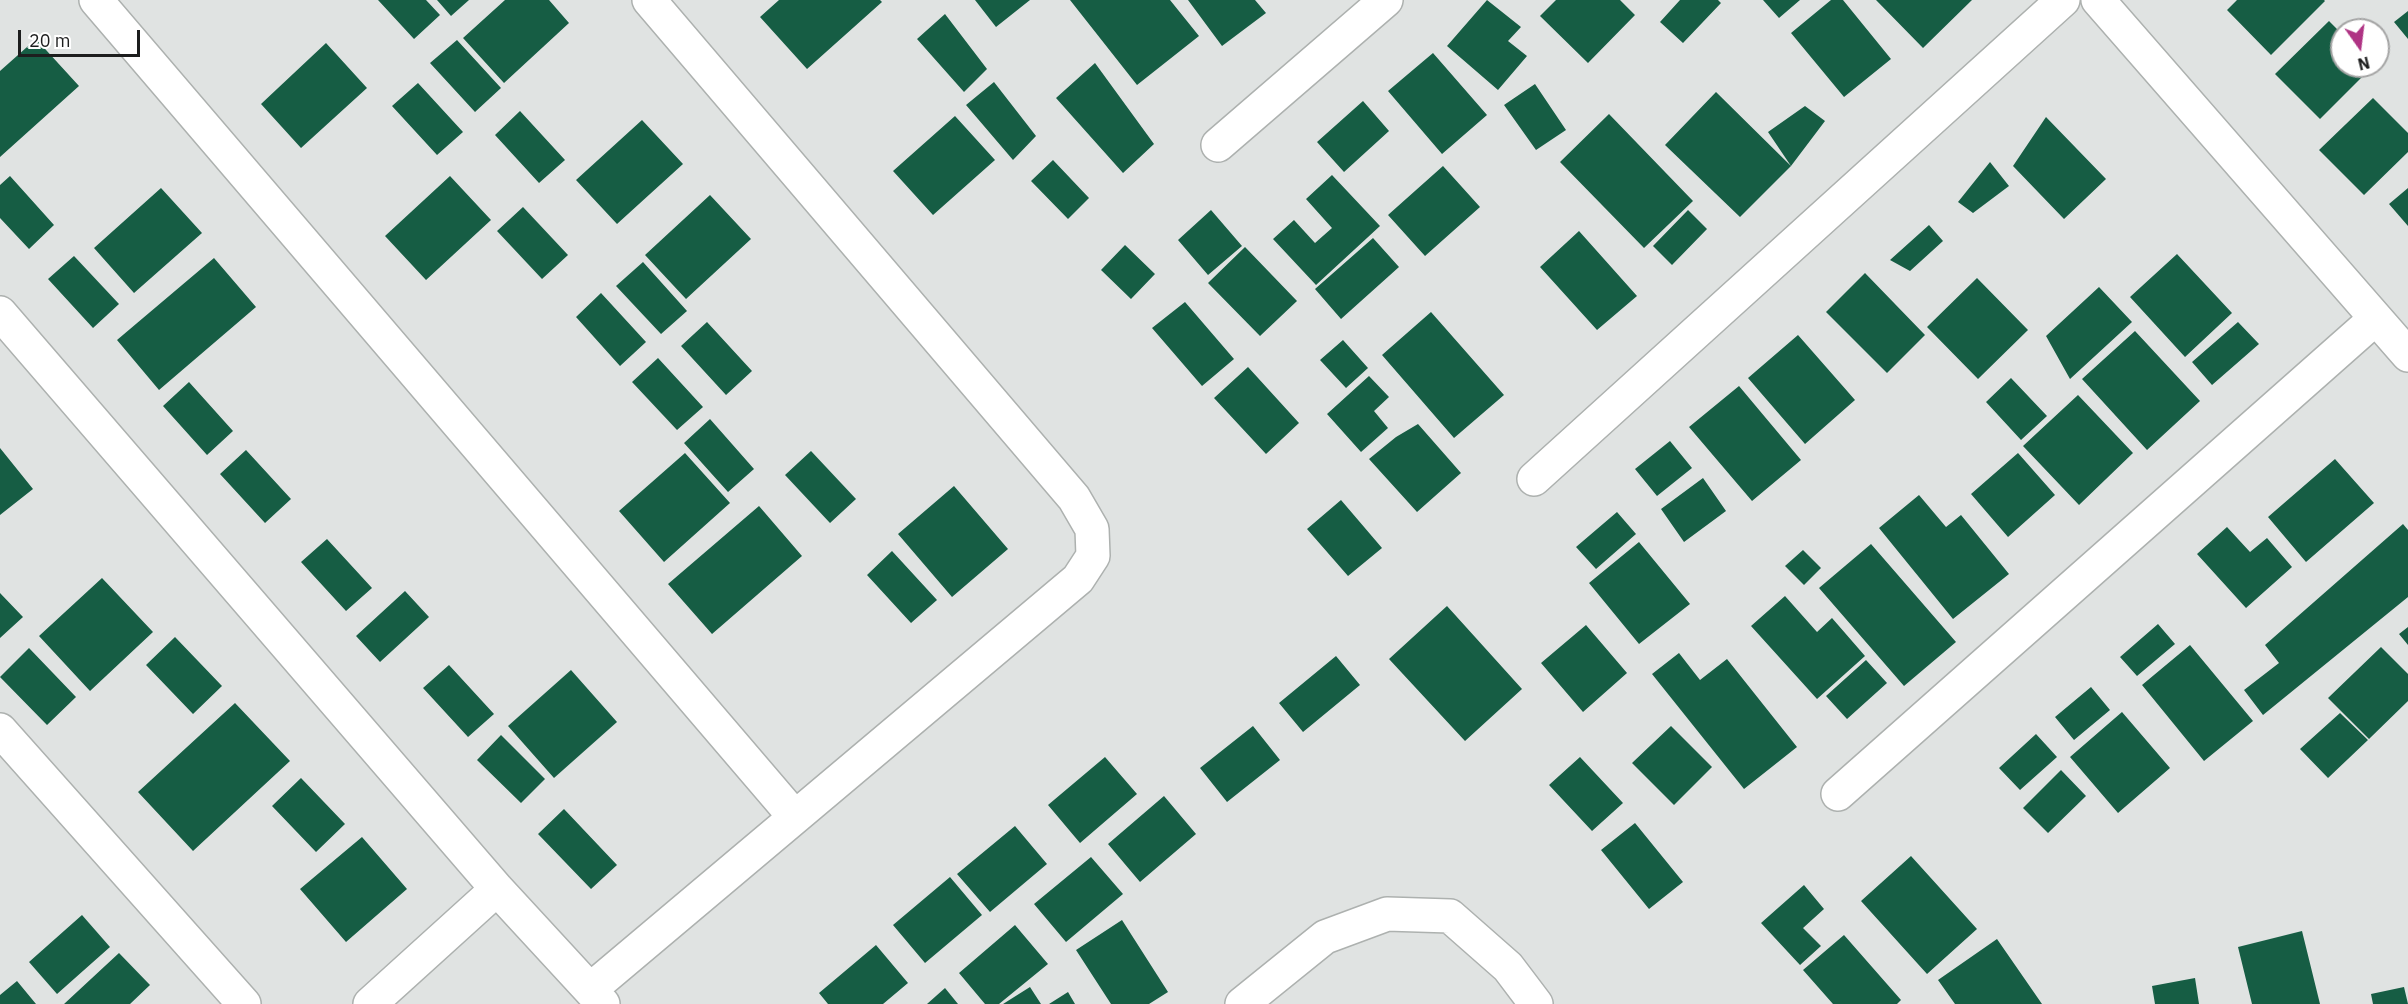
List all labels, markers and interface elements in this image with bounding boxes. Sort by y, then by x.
scale bar [21,18,142,56]
north arrow [2330,18,2390,78]
text: 20 m [29,29,71,52]
text: N [2356,52,2372,75]

